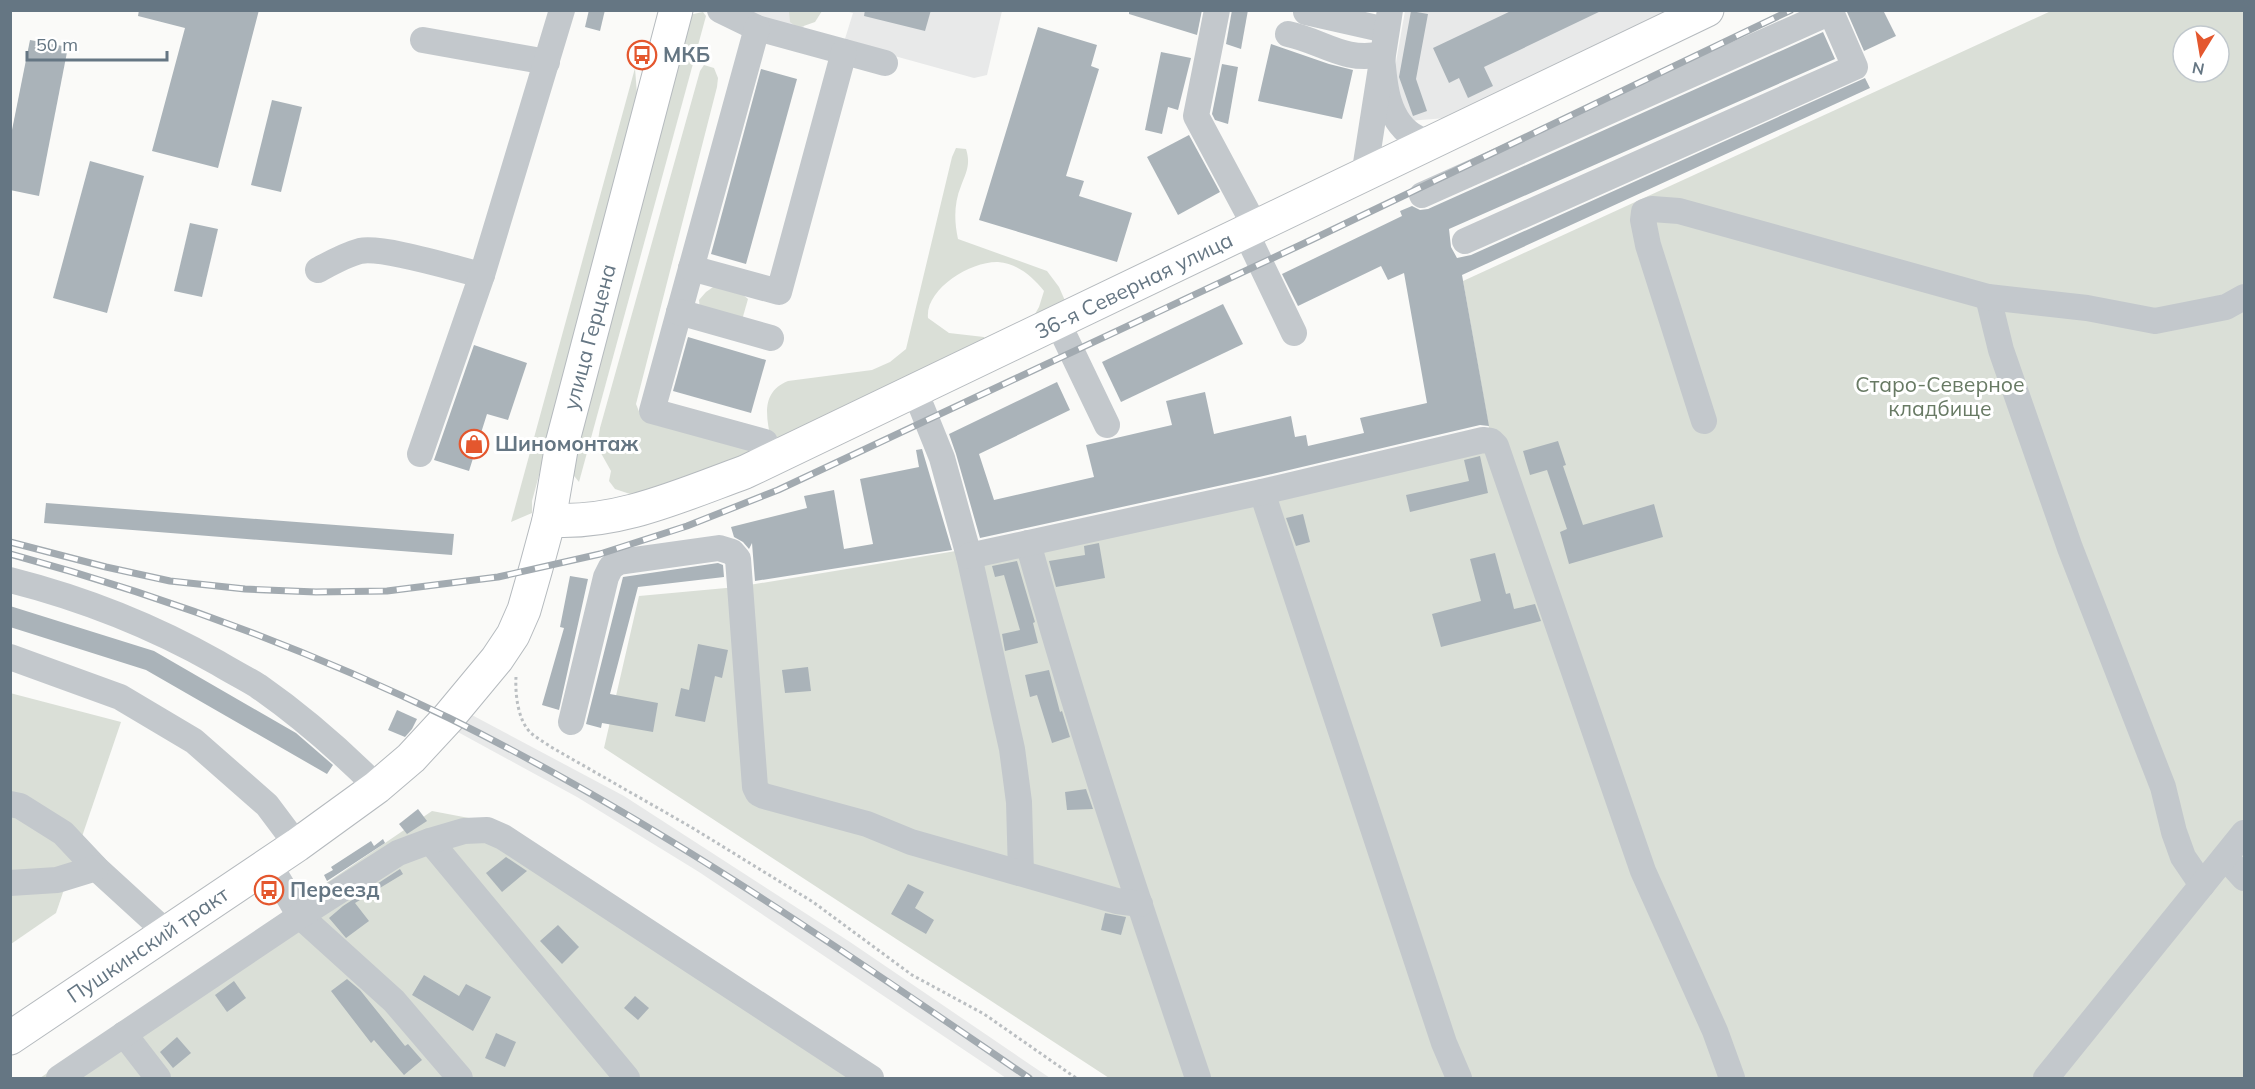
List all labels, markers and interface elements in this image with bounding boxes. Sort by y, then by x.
scale bar [27,24,166,62]
north arrow [2171,24,2231,84]
text: 50 m [36,33,78,56]
bus stop icon: МКБ [626,39,658,71]
place label: МКБ [663,41,710,67]
text: N [2190,58,2206,80]
street label: 36-я Северная улица [1030,226,1237,344]
street label: улица Герцена [557,261,621,413]
park label: Старо-Северное кладбище [1855,371,2025,421]
shop icon: Шиномонтаж [458,428,490,460]
place label: Шиномонтаж [495,430,638,456]
bus stop icon: Переезд [253,874,285,906]
place label: Переезд [290,876,380,902]
street label: Пушкинский тракт [62,880,234,1008]

